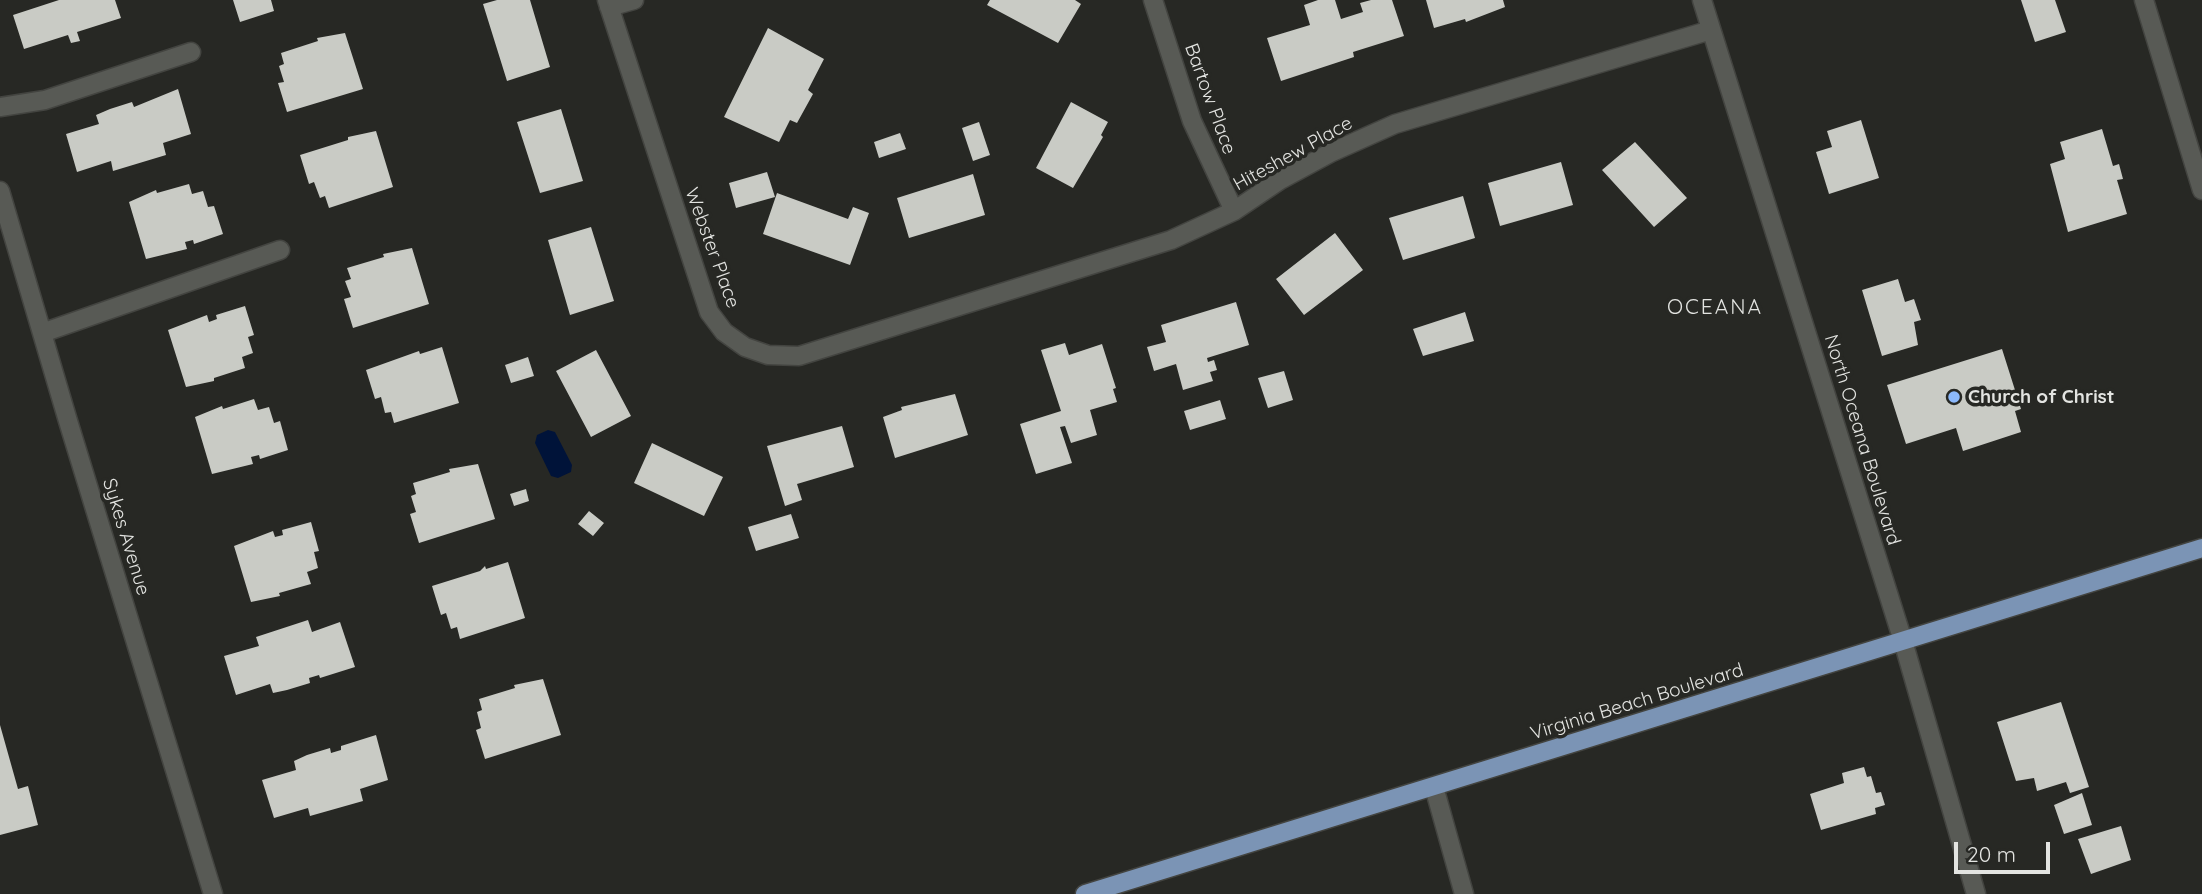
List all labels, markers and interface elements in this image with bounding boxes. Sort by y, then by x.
street label: Bartow Place [1179,40,1241,158]
street label: Hiteshew Place [1230,112,1356,196]
street label: Webster Place [680,185,744,311]
district label: OCEANA [1668,295,1762,321]
street label: North Oceana Boulevard [1819,332,1905,548]
place label: Church of Christ [1968,386,2115,408]
marker: Church of Christ [1946,389,1962,405]
street label: Sykes Avenue [97,476,155,598]
street label: Virginia Beach Boulevard [1528,659,1746,745]
scale bar [1957,828,2053,872]
text: 20 m [1967,841,2016,867]

